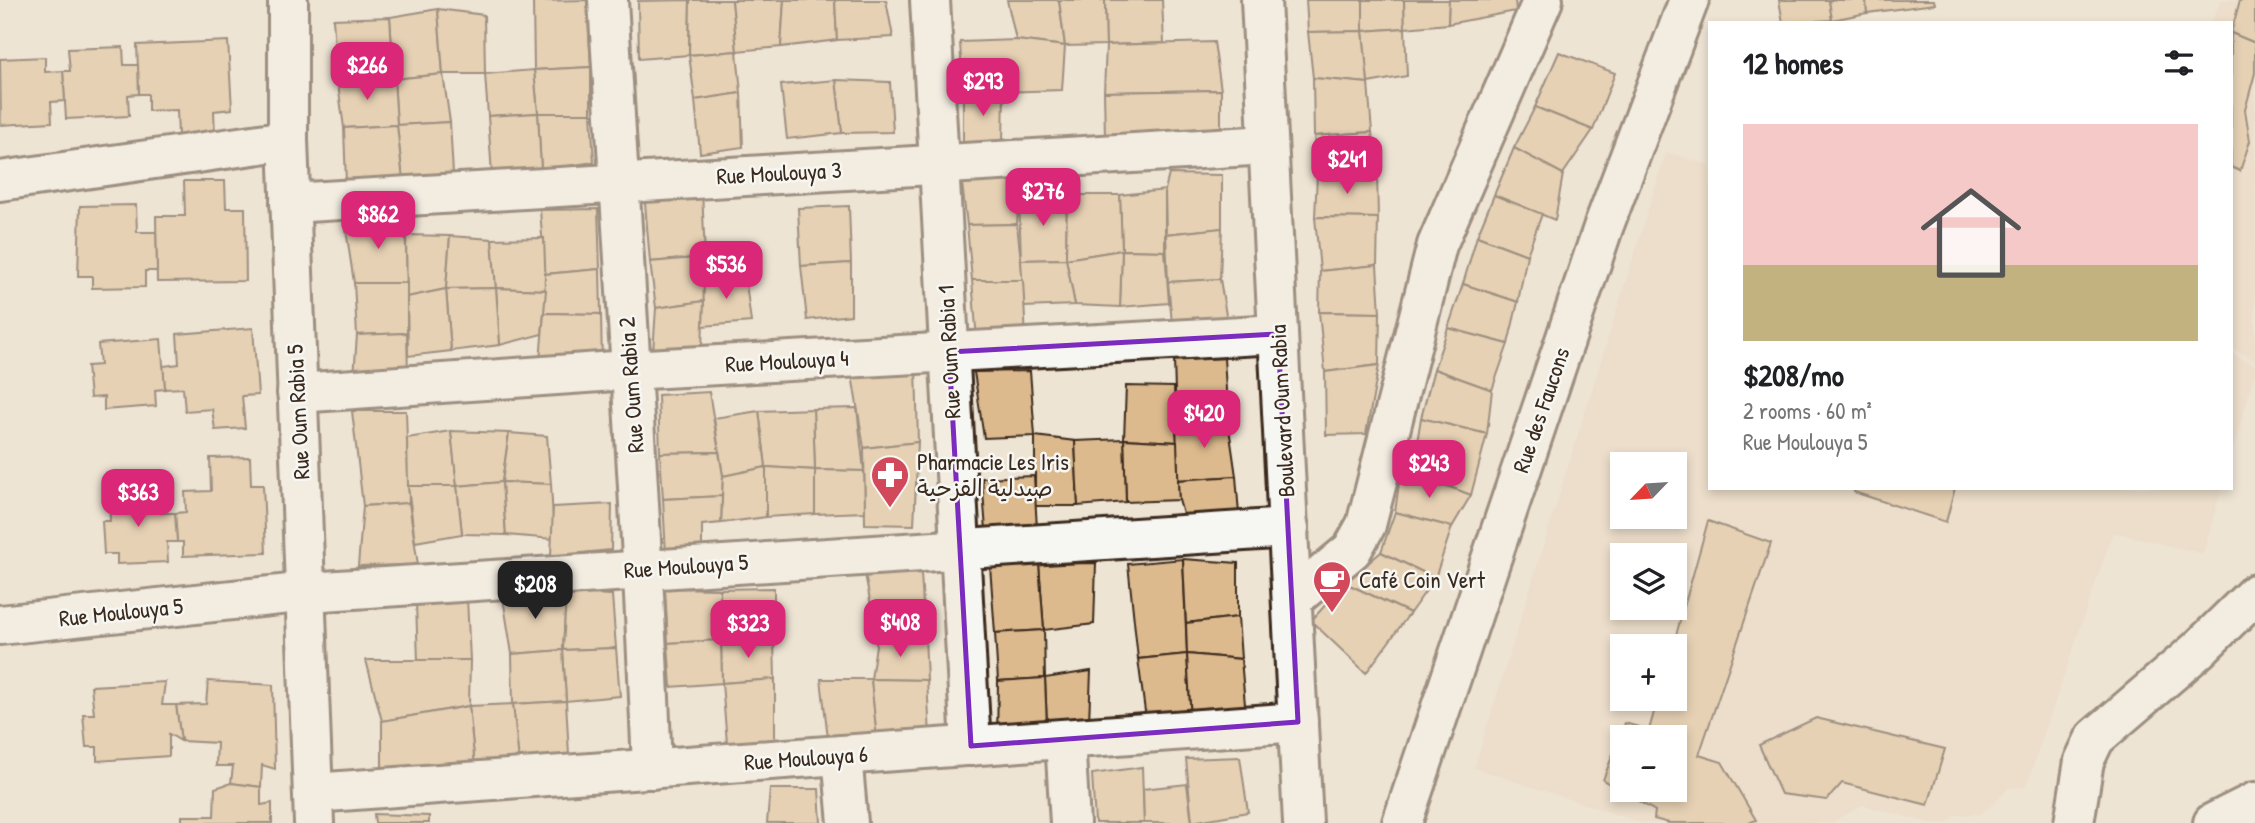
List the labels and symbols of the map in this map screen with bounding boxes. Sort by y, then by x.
pin: $266 [326,42,408,102]
pin: $293 [942,58,1024,118]
pin: $241 [1306,136,1388,196]
street label: Rue Moulouya 3 [716,154,842,191]
pin: $276 [1002,168,1084,228]
pin: $862 [337,191,419,251]
pin: $536 [685,242,767,301]
street label: Rue Oum Rabia 1 [930,284,967,420]
street label: Rue Oum Rabia 2 [610,316,651,454]
street label: Boulevard Oum Rabia [1262,324,1302,498]
street label: Rue Moulouya 4 [724,342,849,379]
street label: Rue Oum Rabia 5 [278,343,317,480]
street label: Rue des Faucons [1505,343,1576,477]
pin: $420 [1163,391,1245,450]
pin: $243 [1388,440,1470,500]
place label: Pharmacie Les Iris صيدلية القزحية [917,446,1069,503]
north arrow [1610,452,1687,528]
pharmacy icon: Pharmacie Les Iris صيدلية القزحية [869,454,911,509]
pin: $363 [97,470,179,529]
street label: Rue Moulouya 5 [623,546,749,585]
cafe icon: Café Coin Vert [1311,559,1353,614]
pin: $208 [494,562,576,621]
place label: Café Coin Vert [1359,564,1486,595]
street label: Rue Moulouya 5 [57,590,185,633]
pin: $323 [707,600,789,660]
pin: $408 [859,600,941,659]
street label: Rue Moulouya 6 [743,738,869,777]

